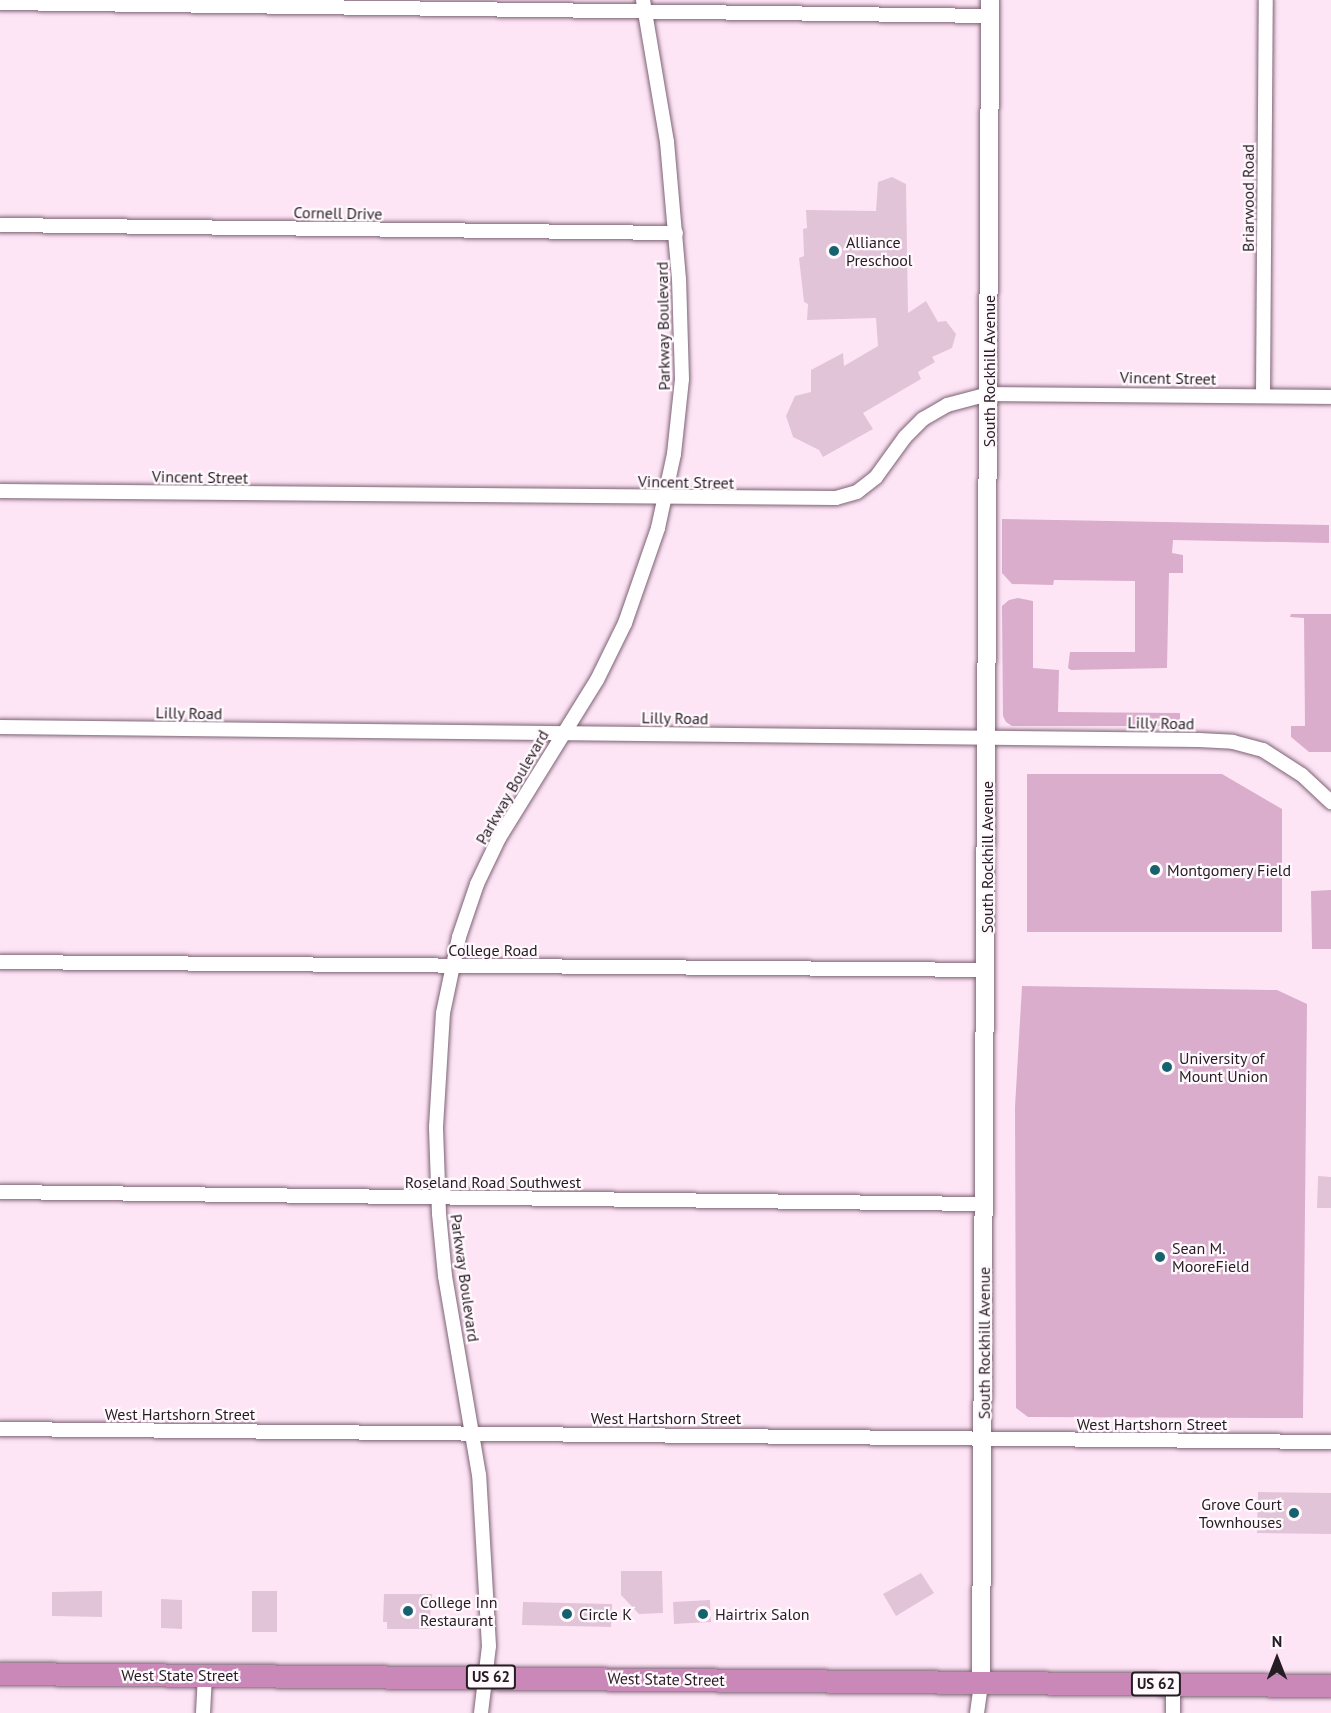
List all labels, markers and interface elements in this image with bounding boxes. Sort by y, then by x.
street label: Briarwood Road [1238,144,1258,252]
street label: Cornell Drive [293,203,383,223]
place label: Alliance Preschool [846,232,912,270]
marker: Alliance Preschool [827,244,841,258]
street label: Parkway Boulevard [652,261,674,391]
street label: South Rockhill Avenue [979,295,999,447]
street label: Vincent Street [1120,368,1216,388]
street label: Vincent Street [152,467,248,487]
street label: Vincent Street [638,472,734,492]
street label: Lilly Road [155,703,223,723]
street label: Lilly Road [641,708,709,728]
street label: Lilly Road [1127,713,1195,733]
street label: Parkway Boulevard [471,726,553,848]
street label: South Rockhill Avenue [977,781,997,933]
place label: Montgomery Field [1167,860,1292,880]
marker: Montgomery Field [1148,863,1162,877]
street label: College Road [448,940,538,960]
place label: University of Mount Union [1179,1048,1268,1086]
marker: University of Mount Union [1160,1060,1174,1074]
street label: Roseland Road Southwest [405,1172,581,1192]
street label: Parkway Boulevard [446,1213,484,1343]
place label: Sean M. MooreField [1172,1238,1249,1276]
marker: Sean M. MooreField [1153,1250,1167,1264]
street label: South Rockhill Avenue [974,1267,994,1419]
street label: West Hartshorn Street [105,1404,255,1424]
street label: West Hartshorn Street [591,1408,741,1428]
street label: West Hartshorn Street [1077,1414,1227,1434]
place label: Grove Court Townhouses [1199,1494,1282,1532]
marker: Grove Court Townhouses [1287,1506,1301,1520]
place label: College Inn Restaurant [420,1592,498,1630]
marker: College Inn Restaurant [401,1604,415,1618]
place label: Circle K [579,1604,632,1624]
place label: Hairtrix Salon [715,1604,810,1624]
marker: Circle K [560,1607,574,1621]
marker: Hairtrix Salon [696,1607,710,1621]
north arrow [1247,1629,1307,1689]
text: N [1272,1631,1282,1651]
street label: West State Street [121,1665,239,1685]
road number: US 62 [466,1665,516,1689]
street label: West State Street [607,1668,725,1690]
road number: US 62 [1130,1672,1182,1696]

